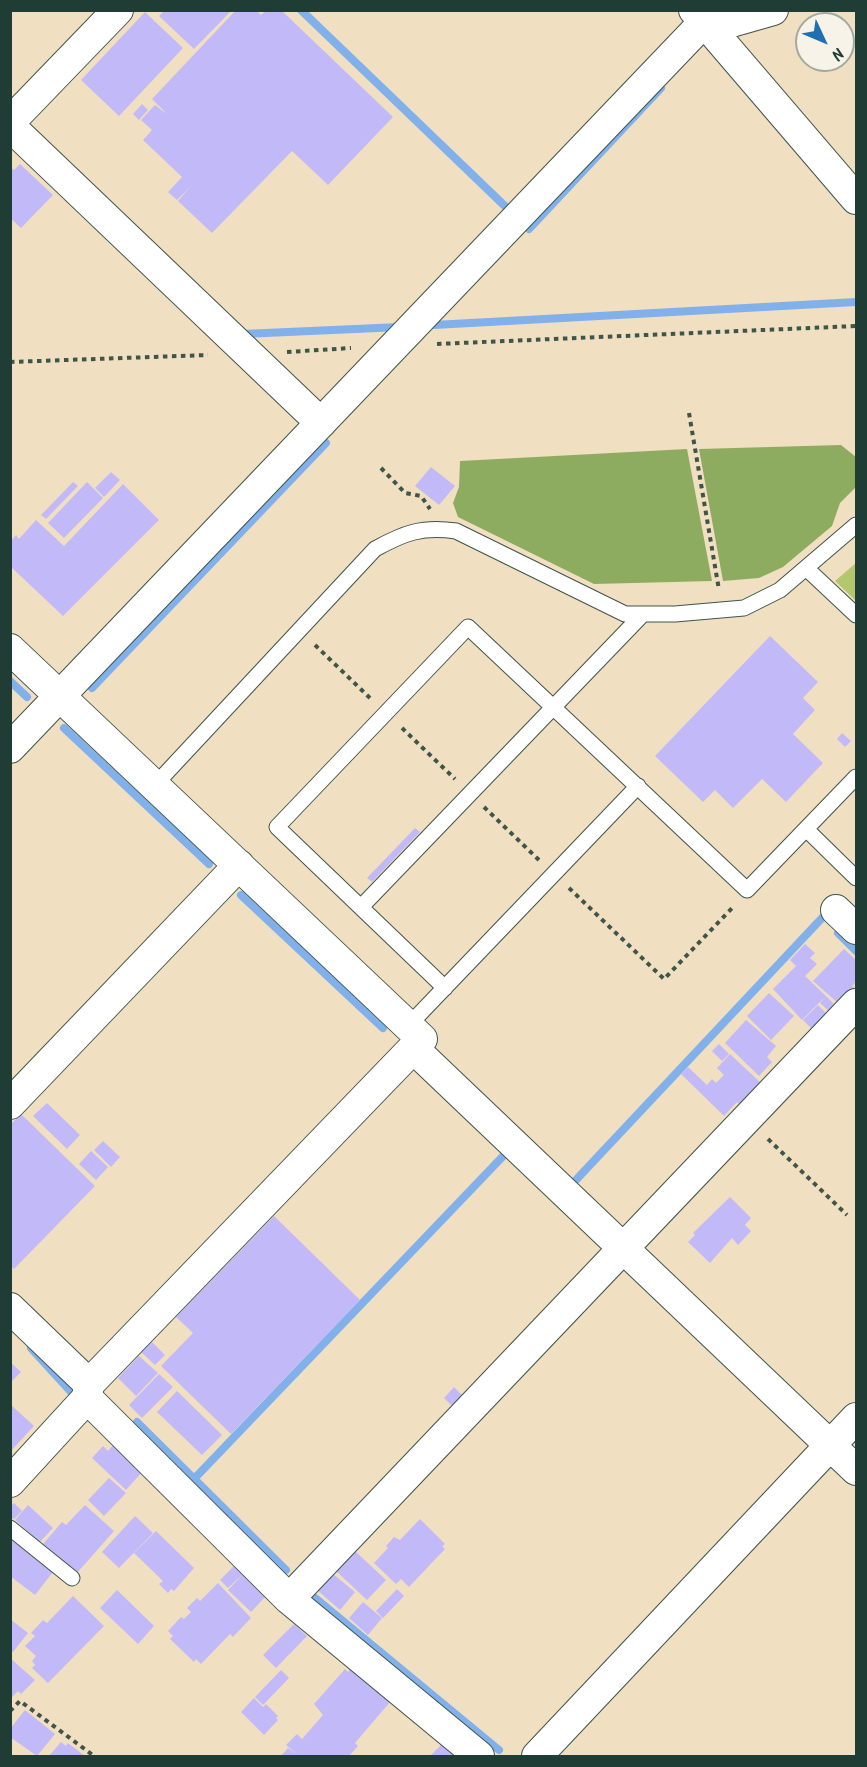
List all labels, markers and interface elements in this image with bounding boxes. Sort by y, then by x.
north arrow [795,12,855,72]
text: N [824,41,849,66]

